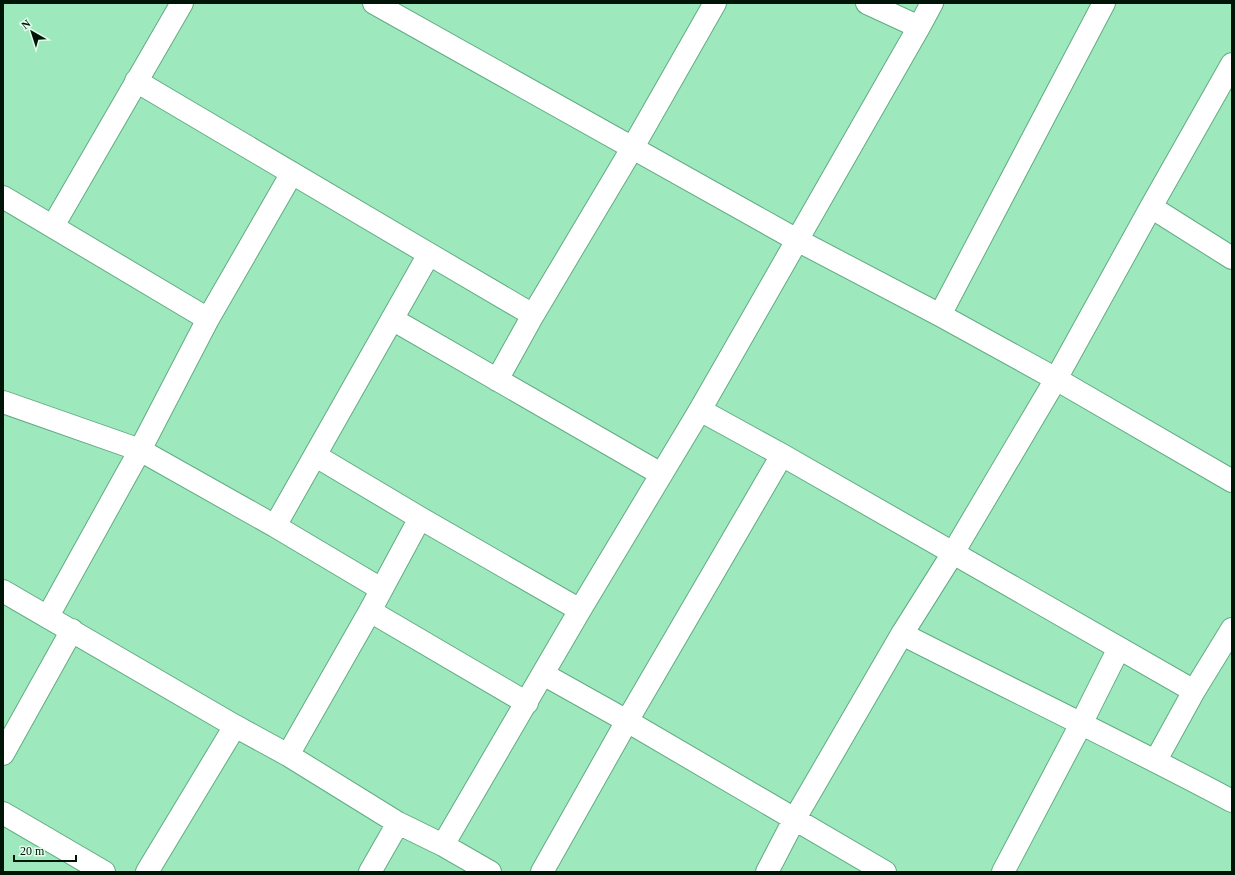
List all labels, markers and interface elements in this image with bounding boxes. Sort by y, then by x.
north arrow [12,12,52,52]
text: N [19,17,33,31]
scale bar [14,837,76,863]
text: 20 m [20,844,45,858]

